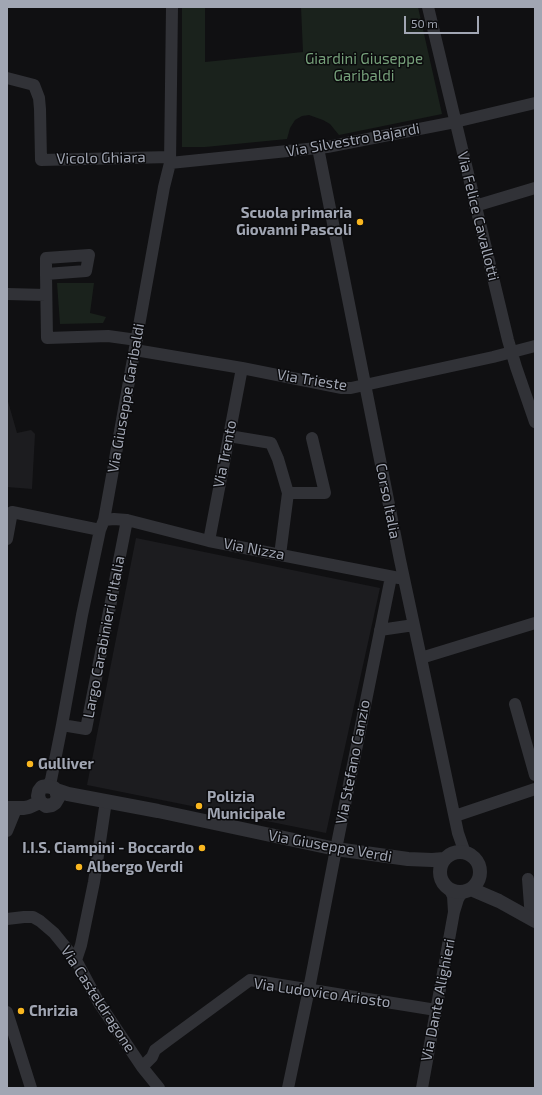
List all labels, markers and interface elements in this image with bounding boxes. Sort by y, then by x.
scale bar [406,8,481,34]
text: 50 m [411,16,438,30]
park label: Giardini Giuseppe Garibaldi [305,50,423,85]
street label: Via Silvestro Bajardi [285,119,421,161]
street label: Vicolo Ghiara [56,148,146,168]
street label: Via Felice Cavallotti [453,149,503,283]
place label: Scuola primaria Giovanni Pascoli [236,204,352,239]
marker: Scuola primaria Giovanni Pascoli [355,217,365,227]
street label: Via Giuseppe Garibaldi [104,322,148,474]
street label: Via Trieste [276,366,348,394]
street label: Via Trento [210,419,240,489]
street label: Corso Italia [372,462,404,540]
street label: Via Nizza [222,534,286,564]
street label: Largo Carabinieri d'Italia [79,554,129,720]
street label: Via Stefano Canzio [332,698,374,826]
place label: Gulliver [38,755,94,773]
marker: Gulliver [25,759,35,769]
place label: Polizia Municipale [207,788,285,823]
marker: Polizia Municipale [194,801,204,811]
street label: Via Giuseppe Verdi [267,826,393,866]
place label: I.I.S. Ciampini - Boccardo [22,839,194,857]
marker: I.I.S. Ciampini - Boccardo [197,843,207,853]
place label: Albergo Verdi [87,858,183,876]
marker: Albergo Verdi [74,862,84,872]
street label: Via Dante Alighieri [417,937,459,1063]
street label: Via Casteldragone [57,942,139,1056]
street label: Via Ludovico Ariosto [252,974,392,1012]
place label: Chrizia [29,1002,78,1020]
marker: Chrizia [16,1006,26,1016]

